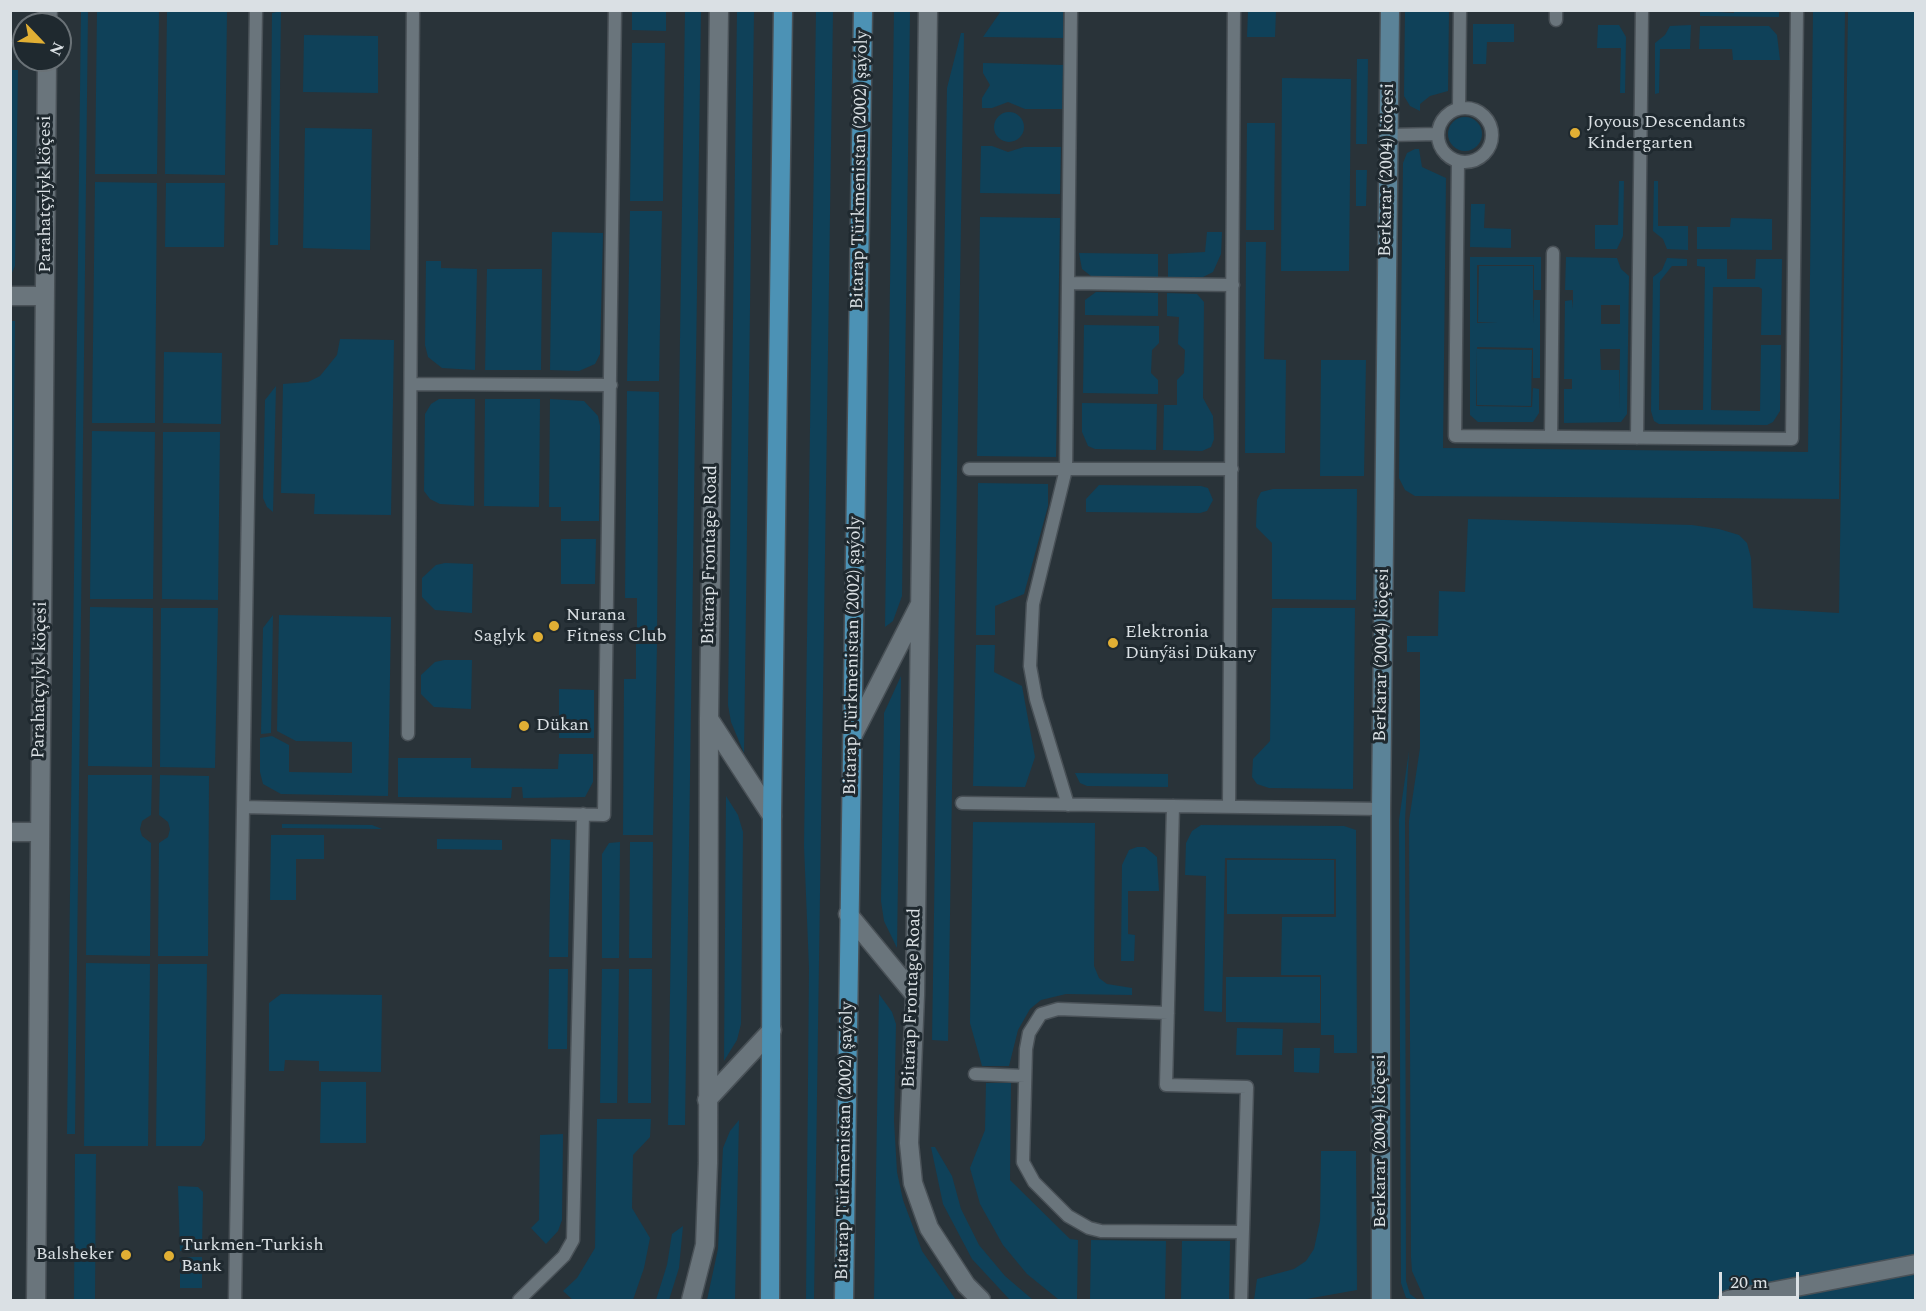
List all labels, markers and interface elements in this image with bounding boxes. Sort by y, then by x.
north arrow [12,12,72,72]
street label: Bitarap Türkmenistan (2002) şaýoly [848,30,874,310]
text: N [43,38,70,60]
street label: Berkarar (2004) köçesi [1376,83,1400,257]
place label: Joyous Descendants Kindergarten [1587,112,1746,154]
street label: Parahatçylyk köçesi [35,115,57,273]
marker: Joyous Descendants Kindergarten [1568,126,1582,140]
street label: Bitarap Frontage Road [699,465,723,645]
street label: Bitarap Türkmenistan (2002) şaýoly [841,516,867,796]
street label: Berkarar (2004) köçesi [1371,568,1395,742]
street label: Parahatçylyk köçesi [29,601,53,759]
place label: Nurana Fitness Club [566,605,667,648]
marker: Nurana Fitness Club [547,619,561,633]
place label: Elektronia Dünýäsi Dükany [1125,622,1256,664]
place label: Saglyk [474,626,526,648]
marker: Saglyk [531,630,545,644]
marker: Elektronia Dünýäsi Dükany [1106,636,1120,650]
place label: Dükan [536,715,589,737]
marker: Dükan [517,719,531,733]
street label: Bitarap Frontage Road [899,908,927,1088]
street label: Bitarap Türkmenistan (2002) şaýoly [833,1001,859,1281]
street label: Berkarar (2004) köçesi [1370,1054,1392,1228]
place label: Turkmen-Turkish Bank [181,1235,324,1278]
place label: Balsheker [36,1244,114,1266]
marker: Balsheker [119,1248,133,1262]
marker: Turkmen-Turkish Bank [162,1249,176,1263]
scale bar [1722,1260,1802,1298]
text: 20 m [1730,1269,1768,1296]

